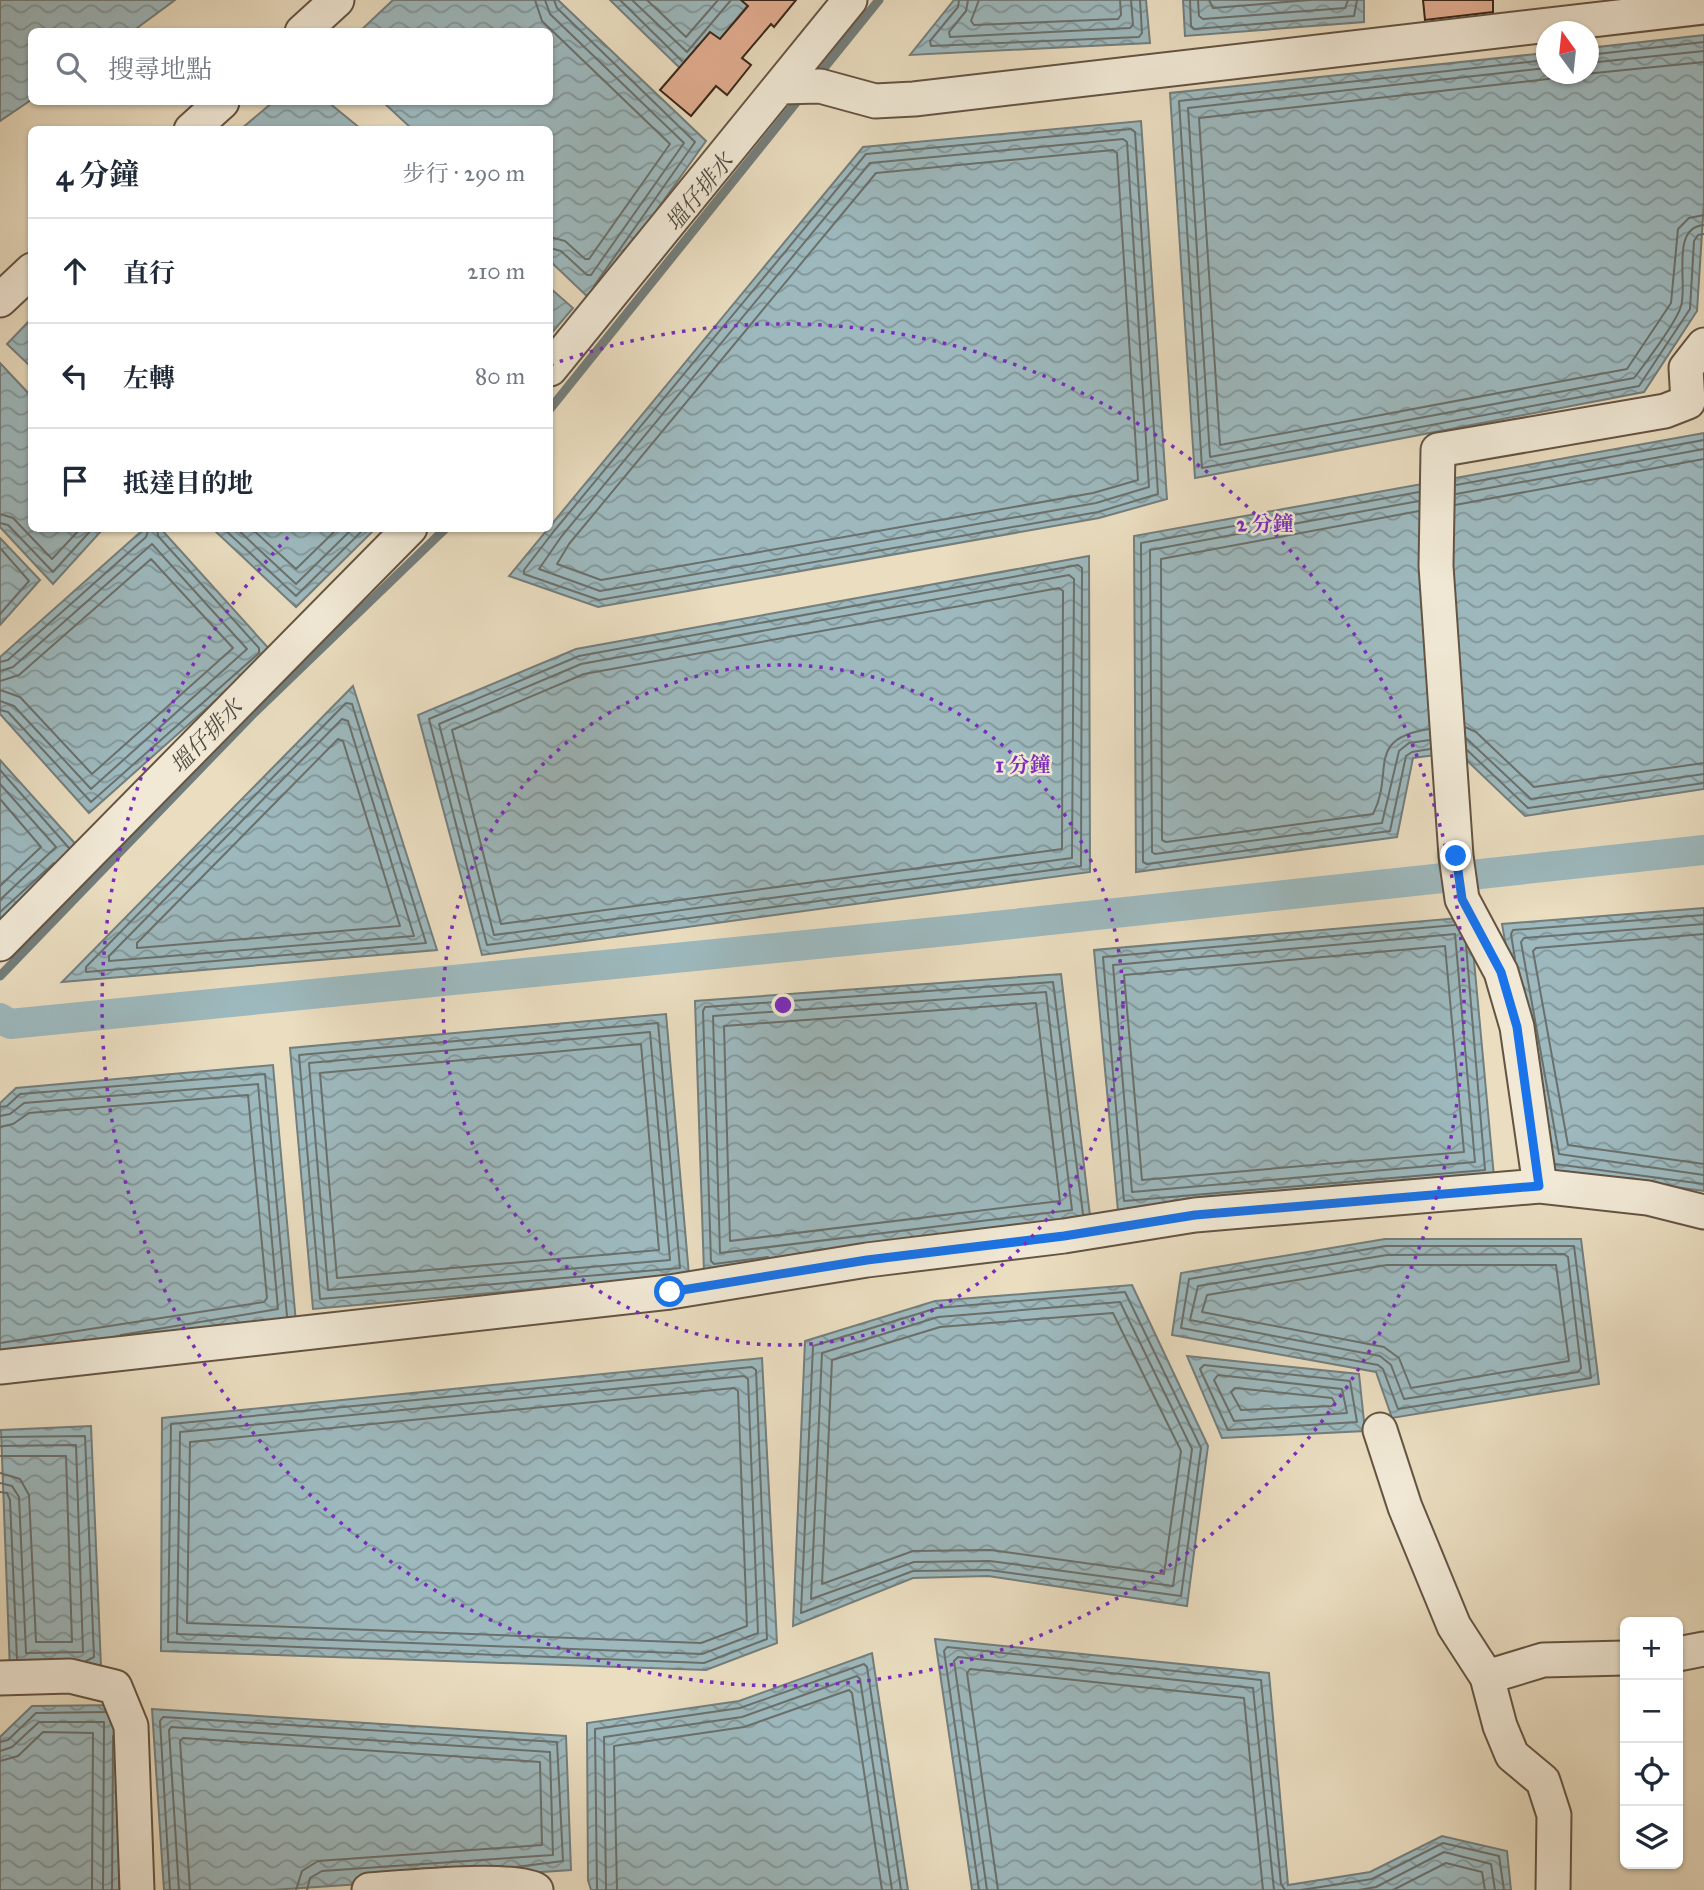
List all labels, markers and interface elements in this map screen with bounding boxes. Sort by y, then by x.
north arrow [1536,21,1599,84]
search box [28,28,553,105]
icon: search [52,48,90,86]
text: 搜尋地點 [108,53,212,85]
water label: 塭仔排水 [659,146,740,237]
text: 4 分鐘 [56,157,139,193]
text: 步行 · 290 m [403,159,525,187]
icon: ahead [56,252,94,290]
text: 直行 [123,257,175,289]
text: 210 m [467,257,525,285]
icon: left [56,357,94,395]
text: 左轉 [123,362,175,394]
text: 80 m [475,362,525,390]
icon: arrive [56,462,94,500]
text: 抵達目的地 [123,467,253,499]
text: 2 分鐘 [1237,511,1293,537]
water label: 塭仔排水 [164,692,249,779]
text: 1 分鐘 [996,752,1050,778]
route end [1440,840,1471,871]
centre of rings [771,993,795,1017]
route start [654,1276,685,1307]
map controls [1620,1617,1683,1869]
button: + [1620,1617,1683,1680]
button: − [1620,1680,1683,1743]
button: locate [1620,1743,1683,1806]
button: layers [1620,1806,1683,1869]

